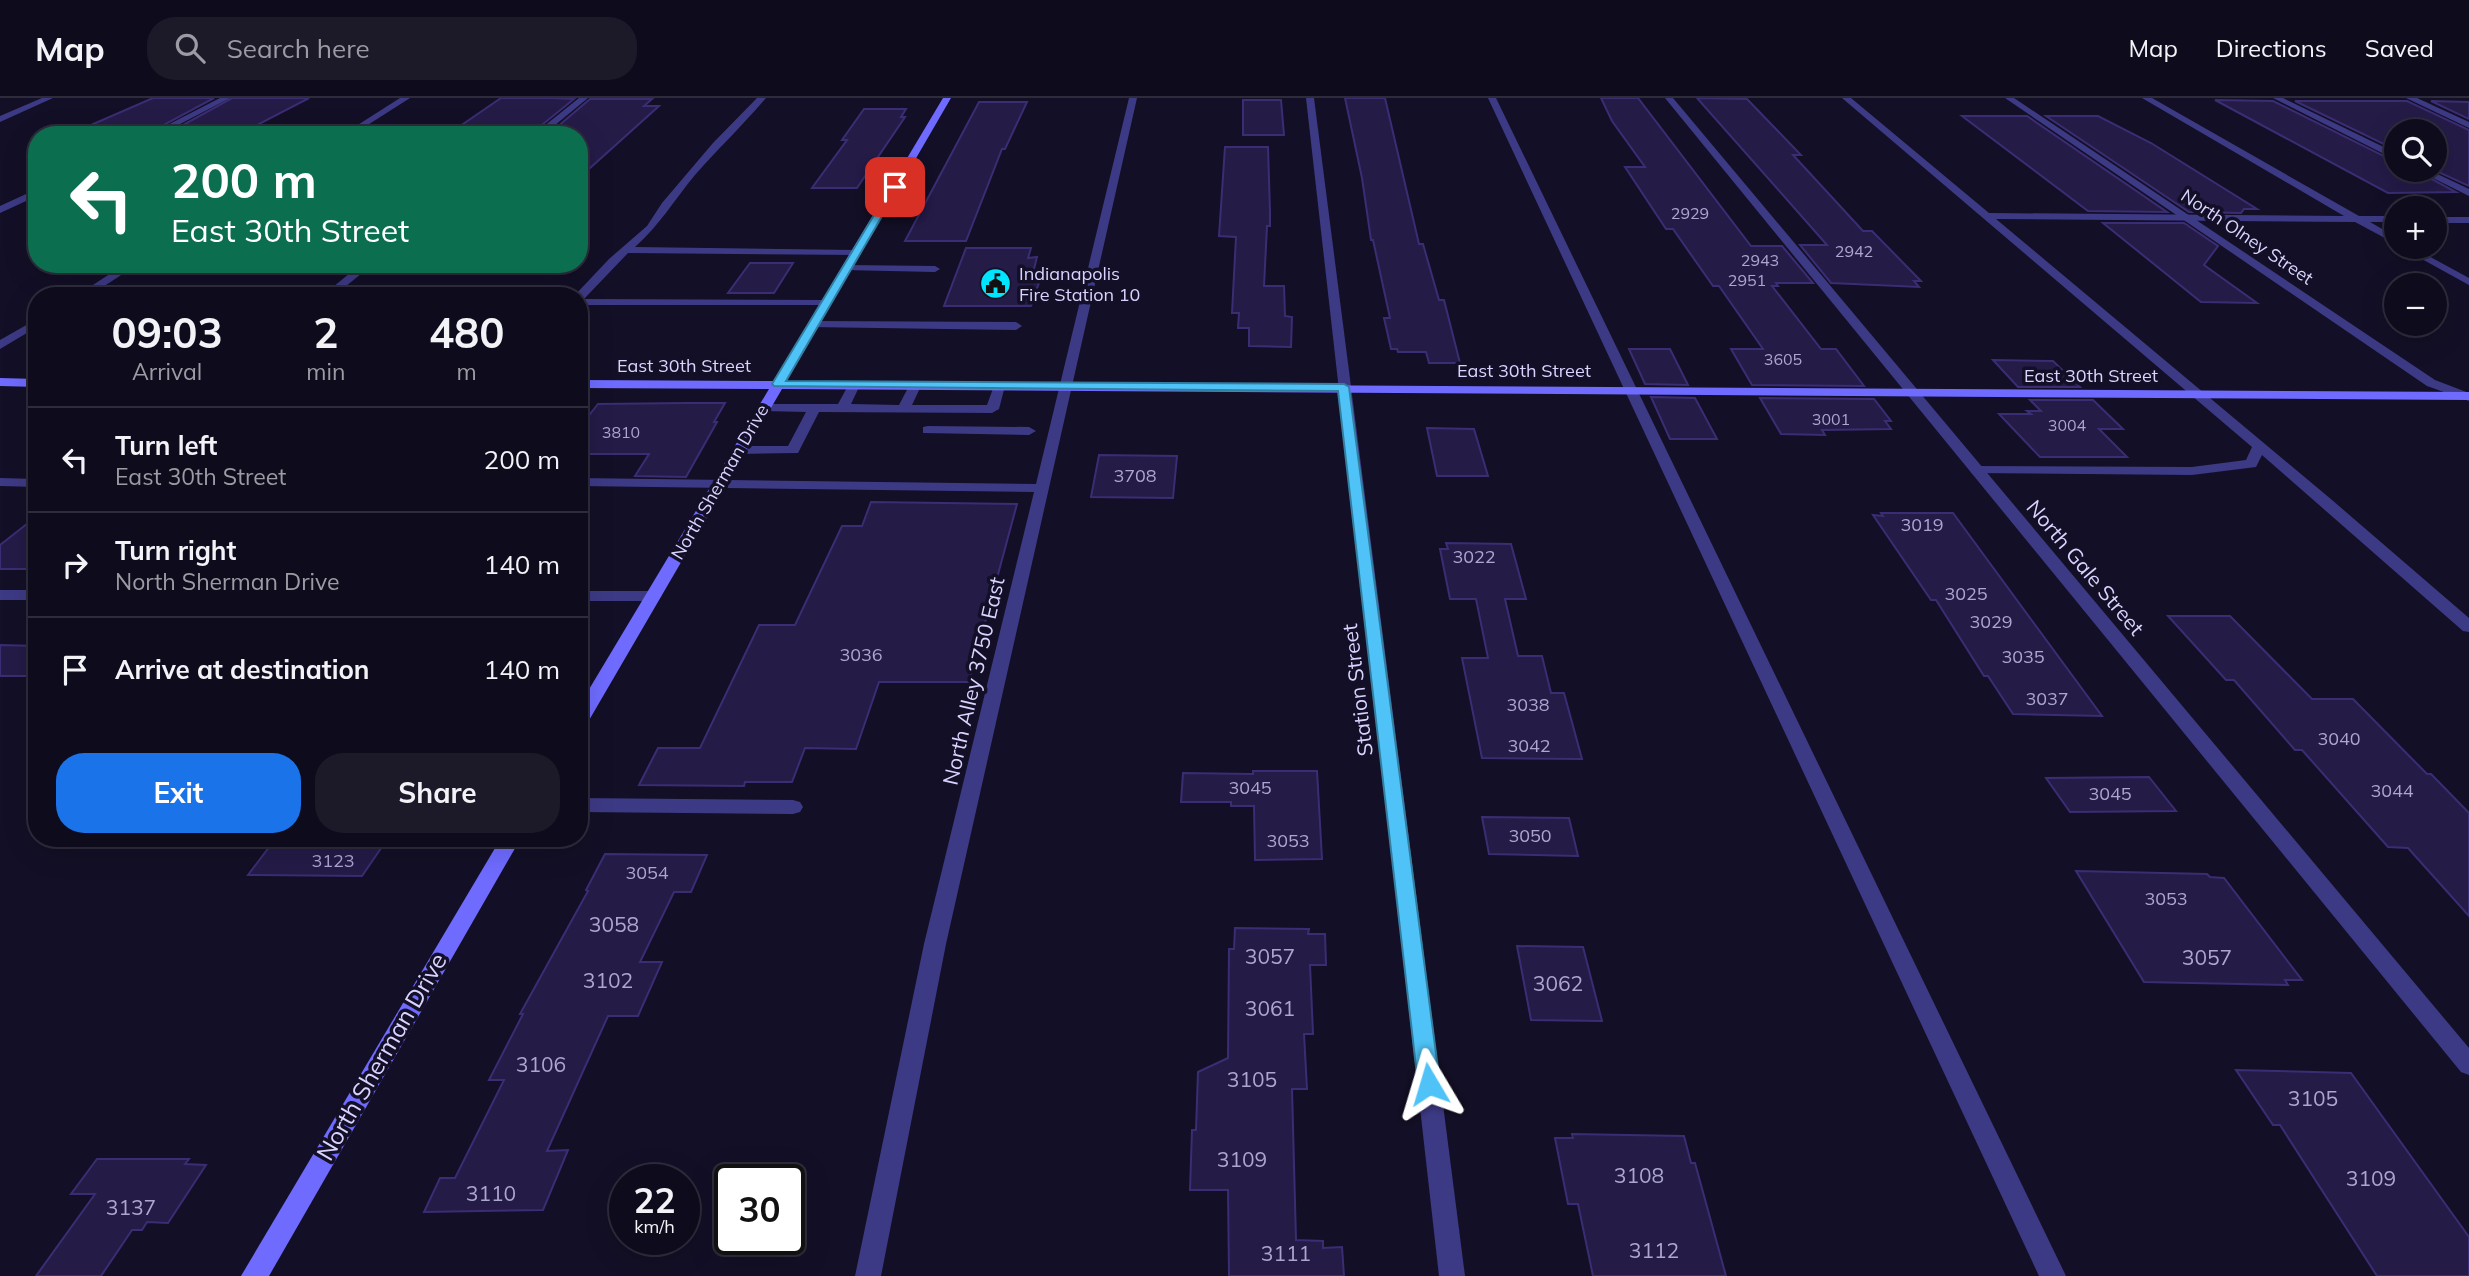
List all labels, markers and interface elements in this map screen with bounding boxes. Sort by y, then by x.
search box [147,17,637,80]
text: Map [35,28,105,69]
icon: search [171,29,209,67]
text: Search here [227,32,370,65]
text: Map [2128,33,2178,63]
text: Directions [2216,33,2327,63]
text: Saved [2365,33,2434,63]
map controls [2384,119,2447,336]
button: search [2384,119,2447,182]
text: 200 m [171,149,317,210]
icon: left [56,154,147,245]
pin [865,157,925,217]
icon: arrive [876,168,914,206]
street label: North Olney Street [2177,184,2318,289]
button: + [2384,196,2447,259]
house number: 2929 [1671,203,1709,223]
text: East 30th Street [171,210,409,250]
house number: 2942 [1835,241,1873,261]
house number: 2943 [1741,250,1779,270]
place label: Indianapolis Fire Station 10 [1019,262,1140,306]
public building icon: Indianapolis Fire Station 10 [979,267,1013,301]
house number: 2951 [1728,270,1766,290]
button: − [2384,273,2447,336]
text: 09:03 [112,306,223,359]
text: 2 [313,306,338,359]
text: 480 [429,306,504,359]
house number: 3605 [1764,349,1802,369]
street label: East 30th Street [617,354,751,377]
text: Arrival [132,357,202,386]
text: min [306,357,345,386]
text: m [457,357,477,386]
street label: East 30th Street [1457,359,1591,382]
street label: East 30th Street [2024,364,2158,387]
street label: North Sherman Drive [666,400,773,564]
house number: 3001 [1812,409,1850,429]
house number: 3004 [2048,415,2087,435]
house number: 3810 [602,422,640,442]
text: Turn left [115,429,217,462]
icon: left [56,441,94,479]
text: 200 m [484,443,560,476]
text: East 30th Street [115,462,286,491]
house number: 3708 [1113,464,1157,487]
street label: North Gale Street [2022,494,2150,640]
house number: 3019 [1900,513,1944,536]
text: Turn right [115,534,236,567]
house number: 3022 [1452,545,1496,568]
icon: right [56,546,94,584]
text: 140 m [484,548,560,581]
text: North Sherman Drive [115,567,340,596]
street label: North Alley 3750 East [936,574,1010,787]
house number: 3025 [1944,582,1988,605]
house number: 3029 [1969,610,2013,633]
street label: Station Street [1336,622,1378,758]
house number: 3036 [839,643,883,666]
house number: 3035 [2001,645,2045,668]
icon: arrive [56,651,94,689]
text: Arrive at destination [115,653,370,686]
text: 140 m [484,653,560,686]
house number: 3037 [2025,687,2069,710]
house number: 3038 [1506,693,1550,716]
house number: 3040 [2317,727,2361,750]
house number: 3042 [1507,734,1551,757]
button: Exit [56,753,301,833]
button: Share [315,753,560,833]
house number: 3045 [1228,776,1272,799]
house number: 3044 [2370,779,2414,802]
house number: 3045 [2088,782,2132,805]
house number: 3050 [1508,824,1552,847]
house number: 3053 [1266,829,1310,852]
house number: 3123 [311,849,355,872]
house number: 3054 [625,861,669,884]
house number: 3053 [2144,887,2188,910]
house number: 3058 [589,911,639,937]
house number: 3057 [1245,943,1295,969]
house number: 3057 [2182,944,2232,970]
street label: North Sherman Drive [310,948,453,1165]
house number: 3102 [583,967,633,993]
house number: 3062 [1533,970,1583,996]
house number: 3061 [1245,995,1295,1021]
position arrow [1392,1047,1466,1121]
house number: 3106 [516,1051,566,1077]
house number: 3105 [1227,1066,1277,1092]
house number: 3105 [2288,1085,2338,1111]
house number: 3109 [1217,1146,1267,1172]
house number: 3108 [1614,1162,1664,1188]
speed limit sign: 30 [714,1164,805,1255]
house number: 3109 [2346,1165,2396,1191]
text: 22 [633,1178,676,1222]
house number: 3110 [466,1180,516,1206]
house number: 3137 [106,1194,156,1220]
text: km/h [634,1215,675,1238]
house number: 3112 [1629,1237,1679,1263]
house number: 3111 [1261,1240,1311,1266]

